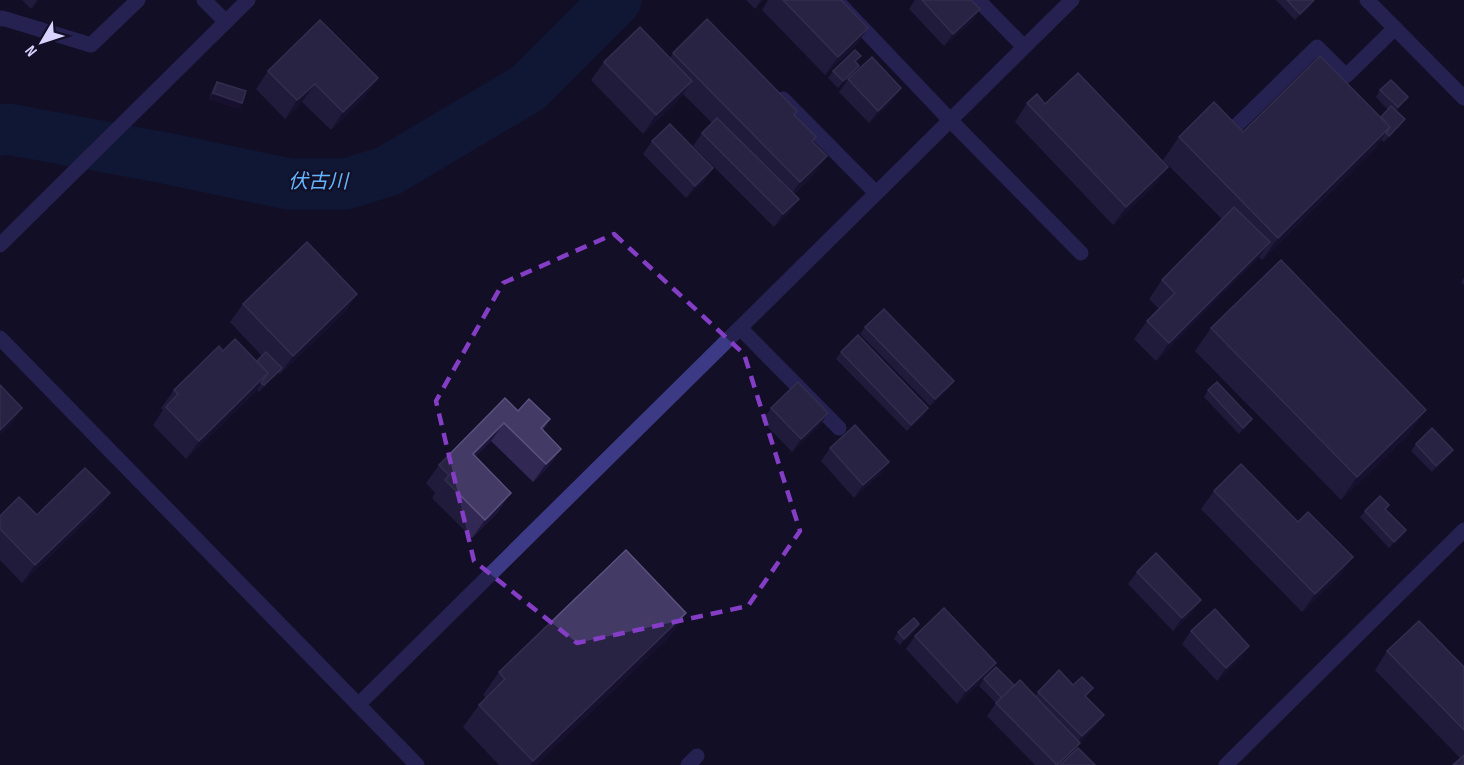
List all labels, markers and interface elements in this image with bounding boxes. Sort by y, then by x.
north arrow [12,12,72,72]
text: N [21,41,42,60]
water label: 伏古川 [288,170,350,194]

